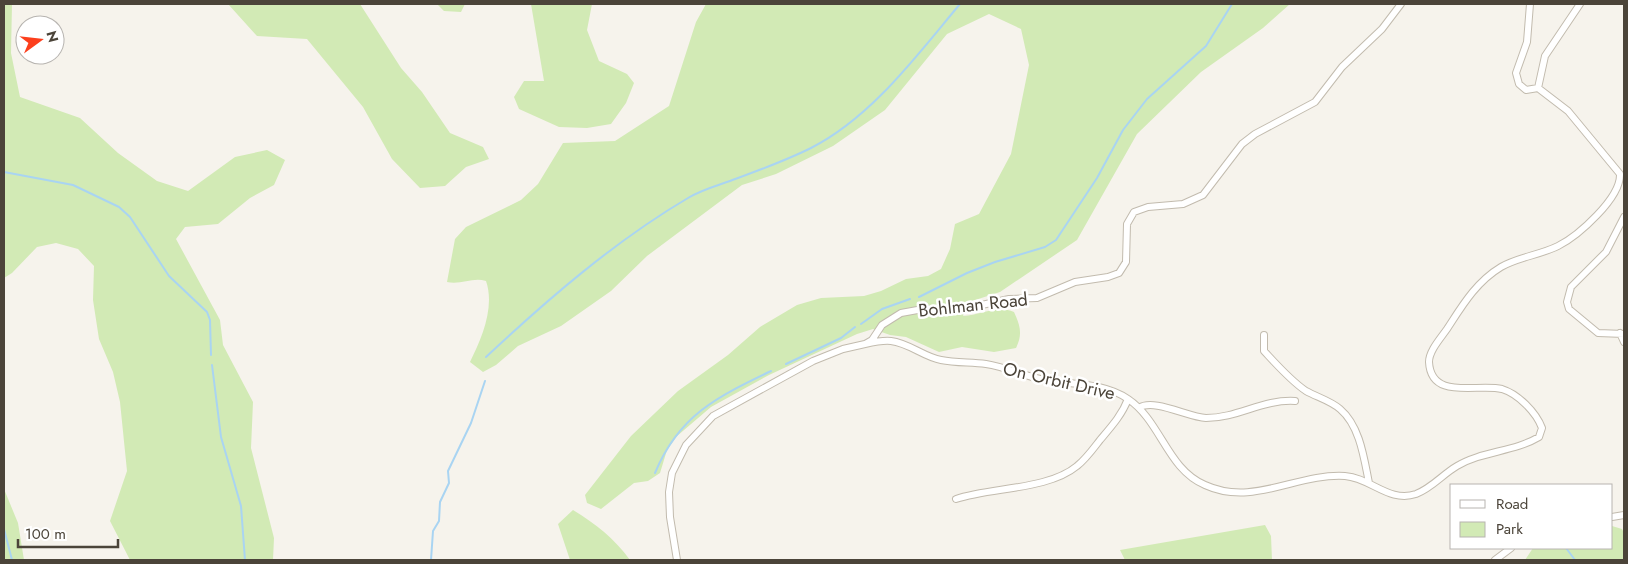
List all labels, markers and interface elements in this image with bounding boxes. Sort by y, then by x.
north arrow [15,15,65,65]
text: N [41,29,64,45]
street label: Bohlman Road [917,286,1029,324]
street label: On Orbit Drive [1000,355,1118,407]
legend [1450,484,1613,549]
text: Road [1496,493,1528,515]
scale bar [18,516,118,548]
text: Park [1496,518,1523,540]
text: 100 m [25,523,66,545]

